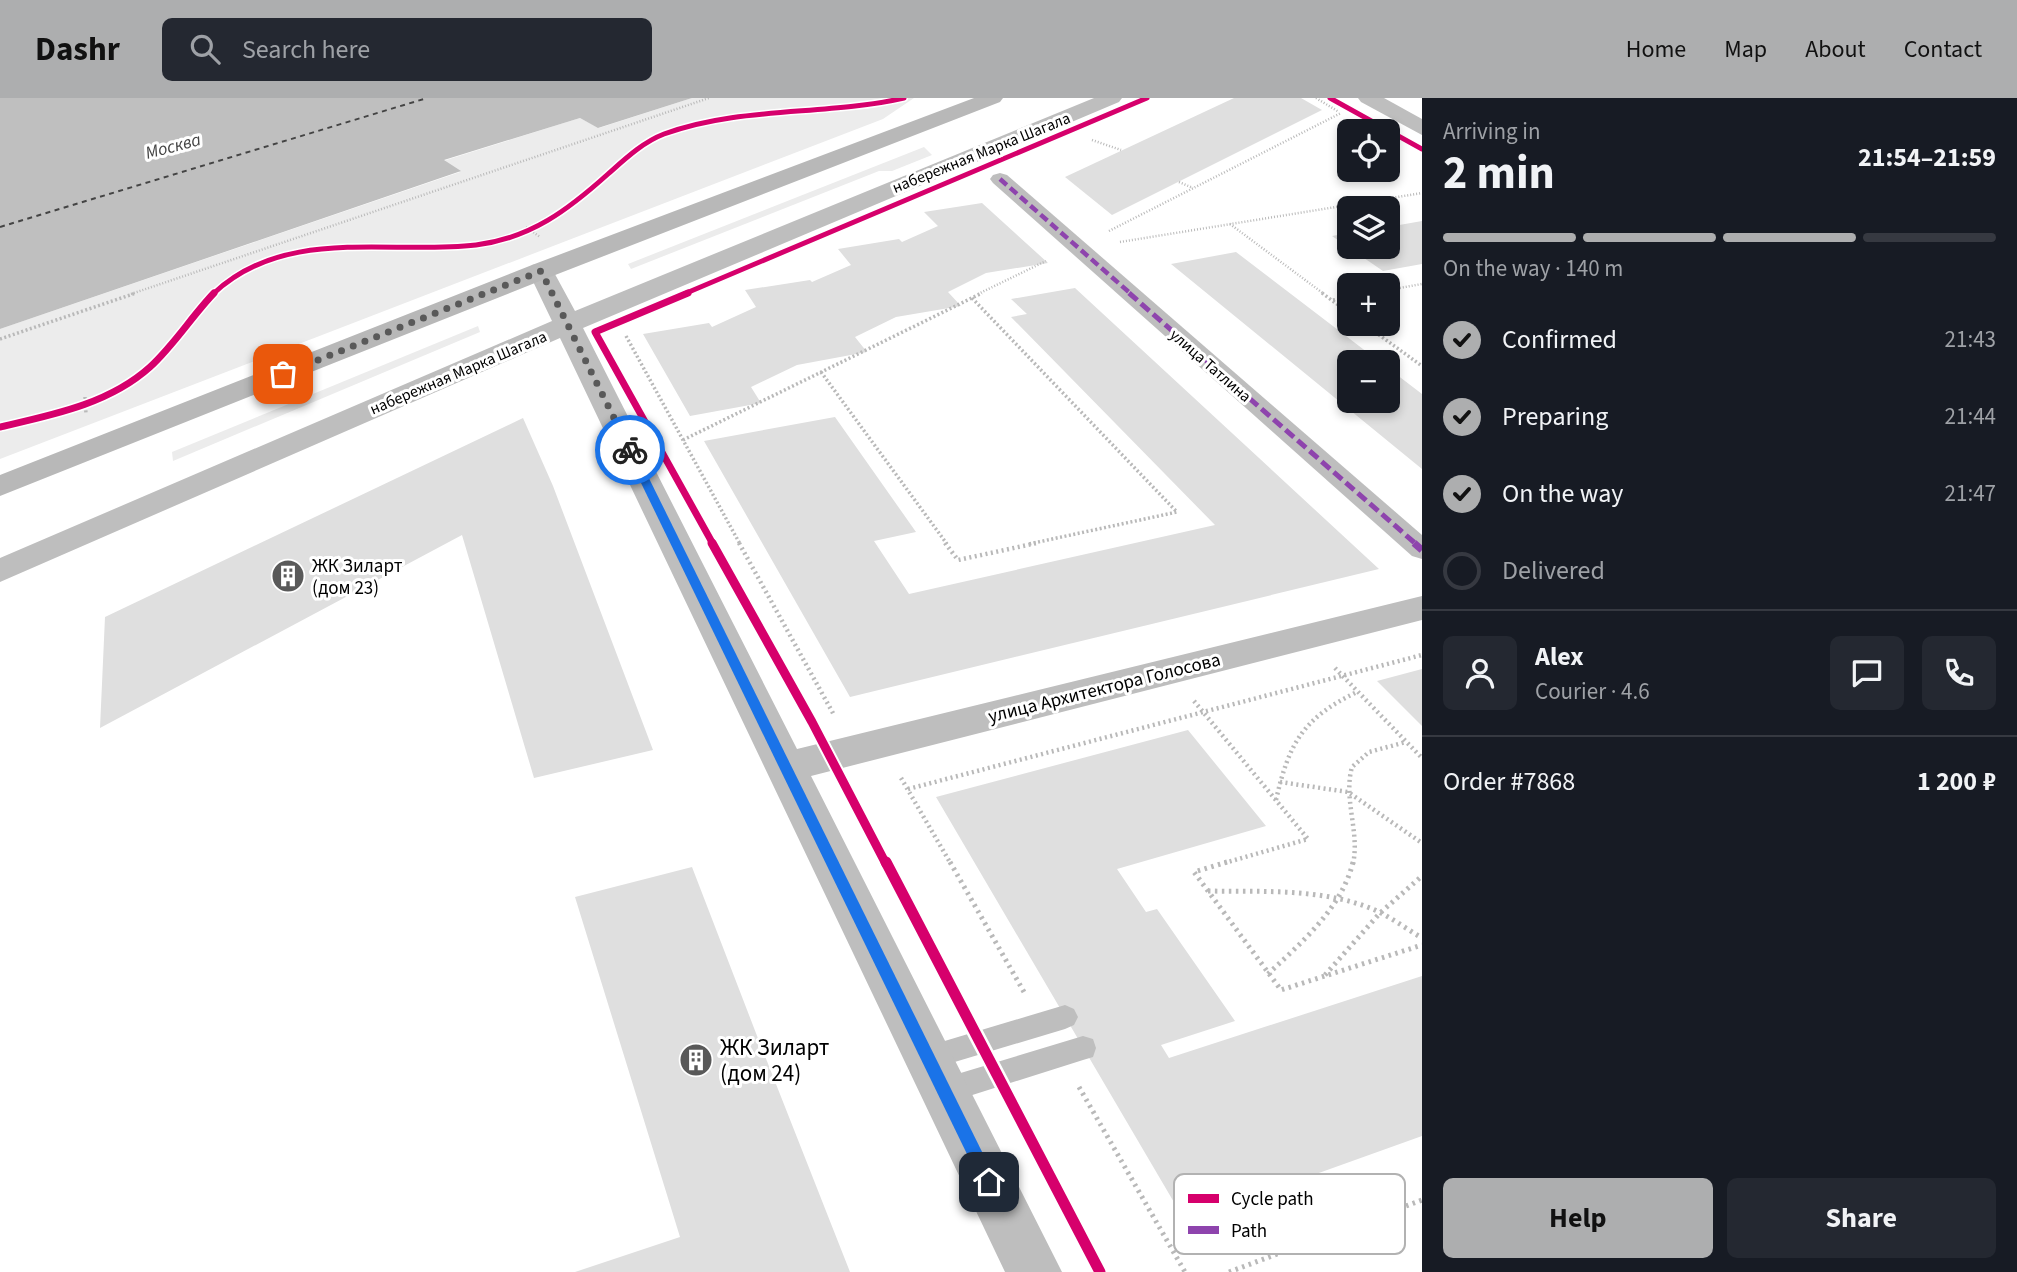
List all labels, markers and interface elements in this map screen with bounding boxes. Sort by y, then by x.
search box [162,18,652,81]
text: Dashr [35,26,120,73]
icon: search [186,30,224,68]
text: Search here [242,31,370,68]
text: Home [1626,32,1686,67]
text: Map [1724,32,1767,67]
text: About [1805,32,1866,67]
text: Contact [1904,32,1982,67]
street label: набережная Марка Шагала [889,107,1074,199]
text: Arriving in [1443,115,1541,148]
map controls [1337,119,1400,413]
button: locate [1337,119,1400,182]
water label: Москва [143,127,204,166]
text: 21:54–21:59 [1858,139,1996,176]
text: 2 min [1443,141,1555,206]
button: layers [1337,196,1400,259]
text: On the way · 140 m [1443,252,1623,285]
button: + [1337,273,1400,336]
icon: check [1443,321,1481,359]
text: Confirmed [1502,321,1617,358]
text: 21:43 [1945,323,1996,356]
street label: улица Татлина [1165,324,1256,407]
street label: набережная Марка Шагала [366,326,550,420]
pin [253,344,313,404]
button: − [1337,350,1400,413]
icon: bag [264,355,302,393]
icon: check [1443,398,1481,436]
text: Preparing [1502,398,1608,435]
text: 21:44 [1945,400,1996,433]
courier [595,415,665,485]
icon: bike [611,431,649,469]
icon: check [1443,475,1481,513]
text: On the way [1502,475,1623,512]
text: 21:47 [1945,477,1996,510]
text: Delivered [1502,552,1605,589]
place label: ЖК Зиларт (дом 23) [312,553,403,602]
building icon: ЖК Зиларт (дом 23) [269,557,307,595]
button: person [1443,636,1517,710]
button: chat [1830,636,1904,710]
button: phone [1922,636,1996,710]
text: Alex [1535,638,1584,675]
street label: улица Архитектора Голосова [985,646,1223,730]
text: Courier · 4.6 [1535,675,1650,708]
text: Order #7868 [1443,763,1575,800]
text: 1 200 ₽ [1917,763,1996,800]
place label: ЖК Зиларт (дом 24) [720,1031,829,1090]
building icon: ЖК Зиларт (дом 24) [677,1041,715,1079]
pin [959,1152,1019,1212]
icon: home [970,1163,1008,1201]
legend [1174,1174,1405,1254]
button: Help [1443,1178,1713,1258]
button: Share [1727,1178,1996,1258]
text: Cycle path [1231,1186,1313,1213]
text: Path [1231,1218,1267,1245]

